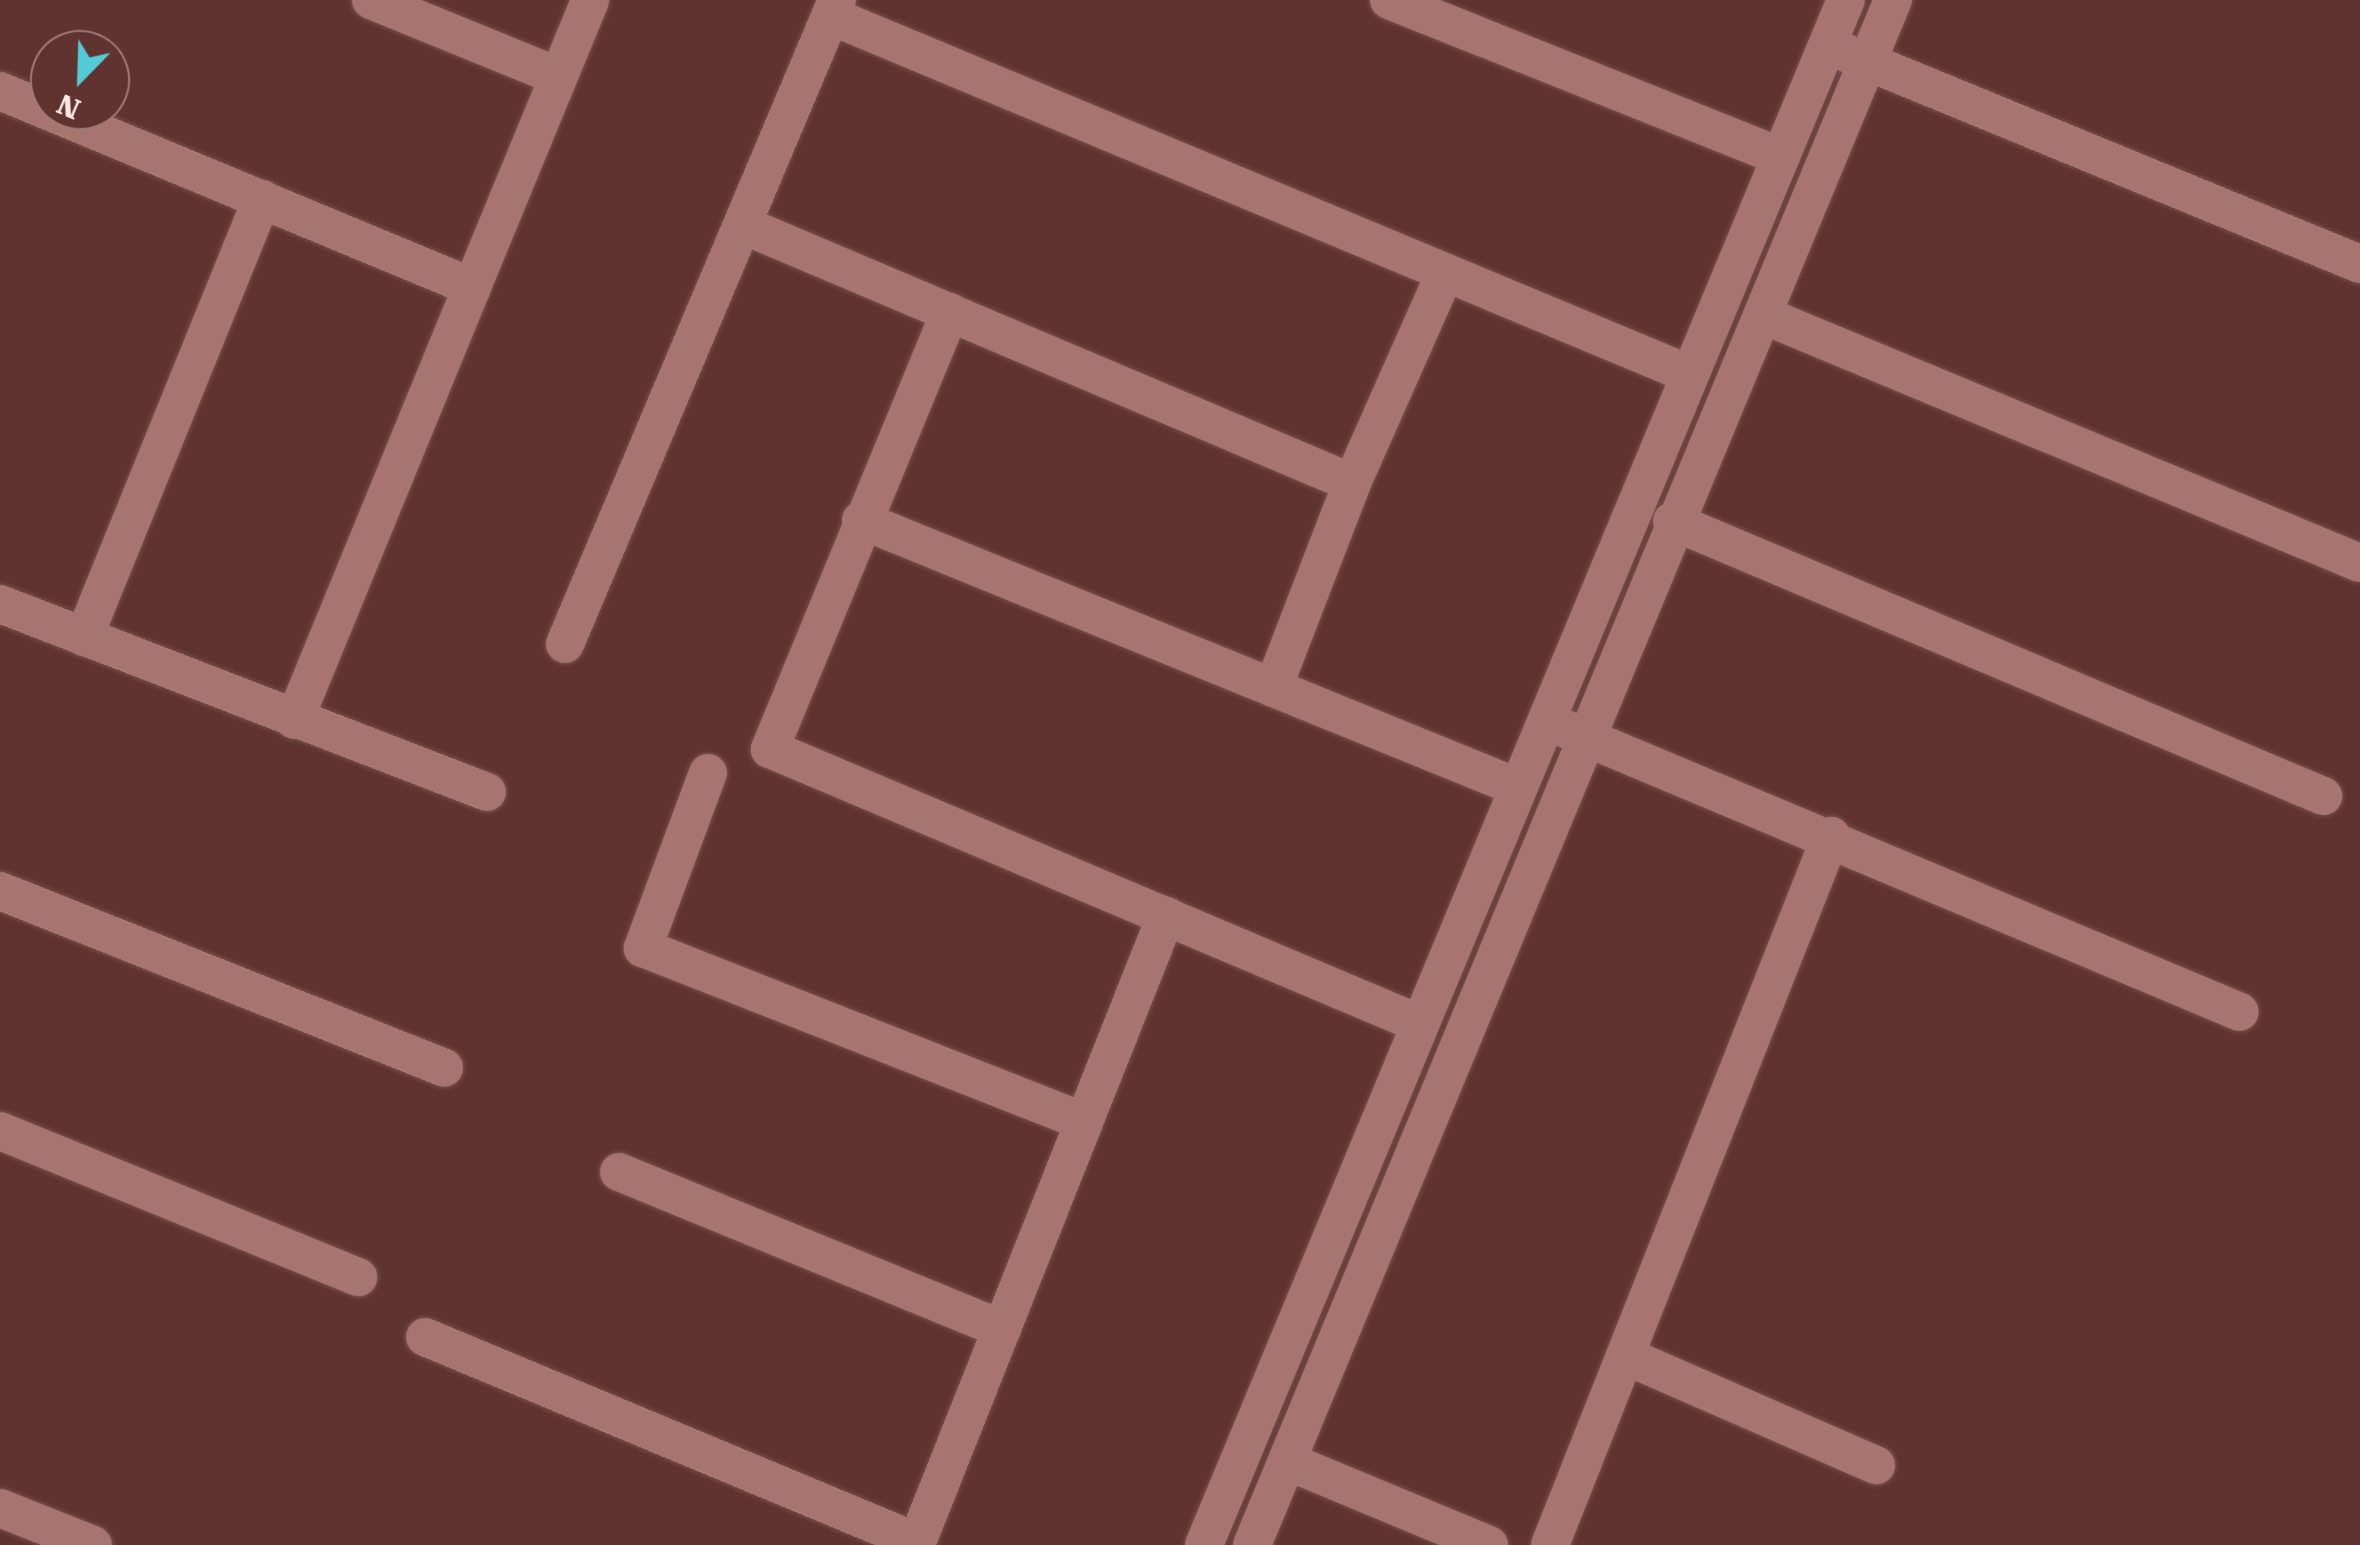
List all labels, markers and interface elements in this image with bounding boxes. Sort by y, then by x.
north arrow [30,30,130,130]
text: N [52,87,85,126]

